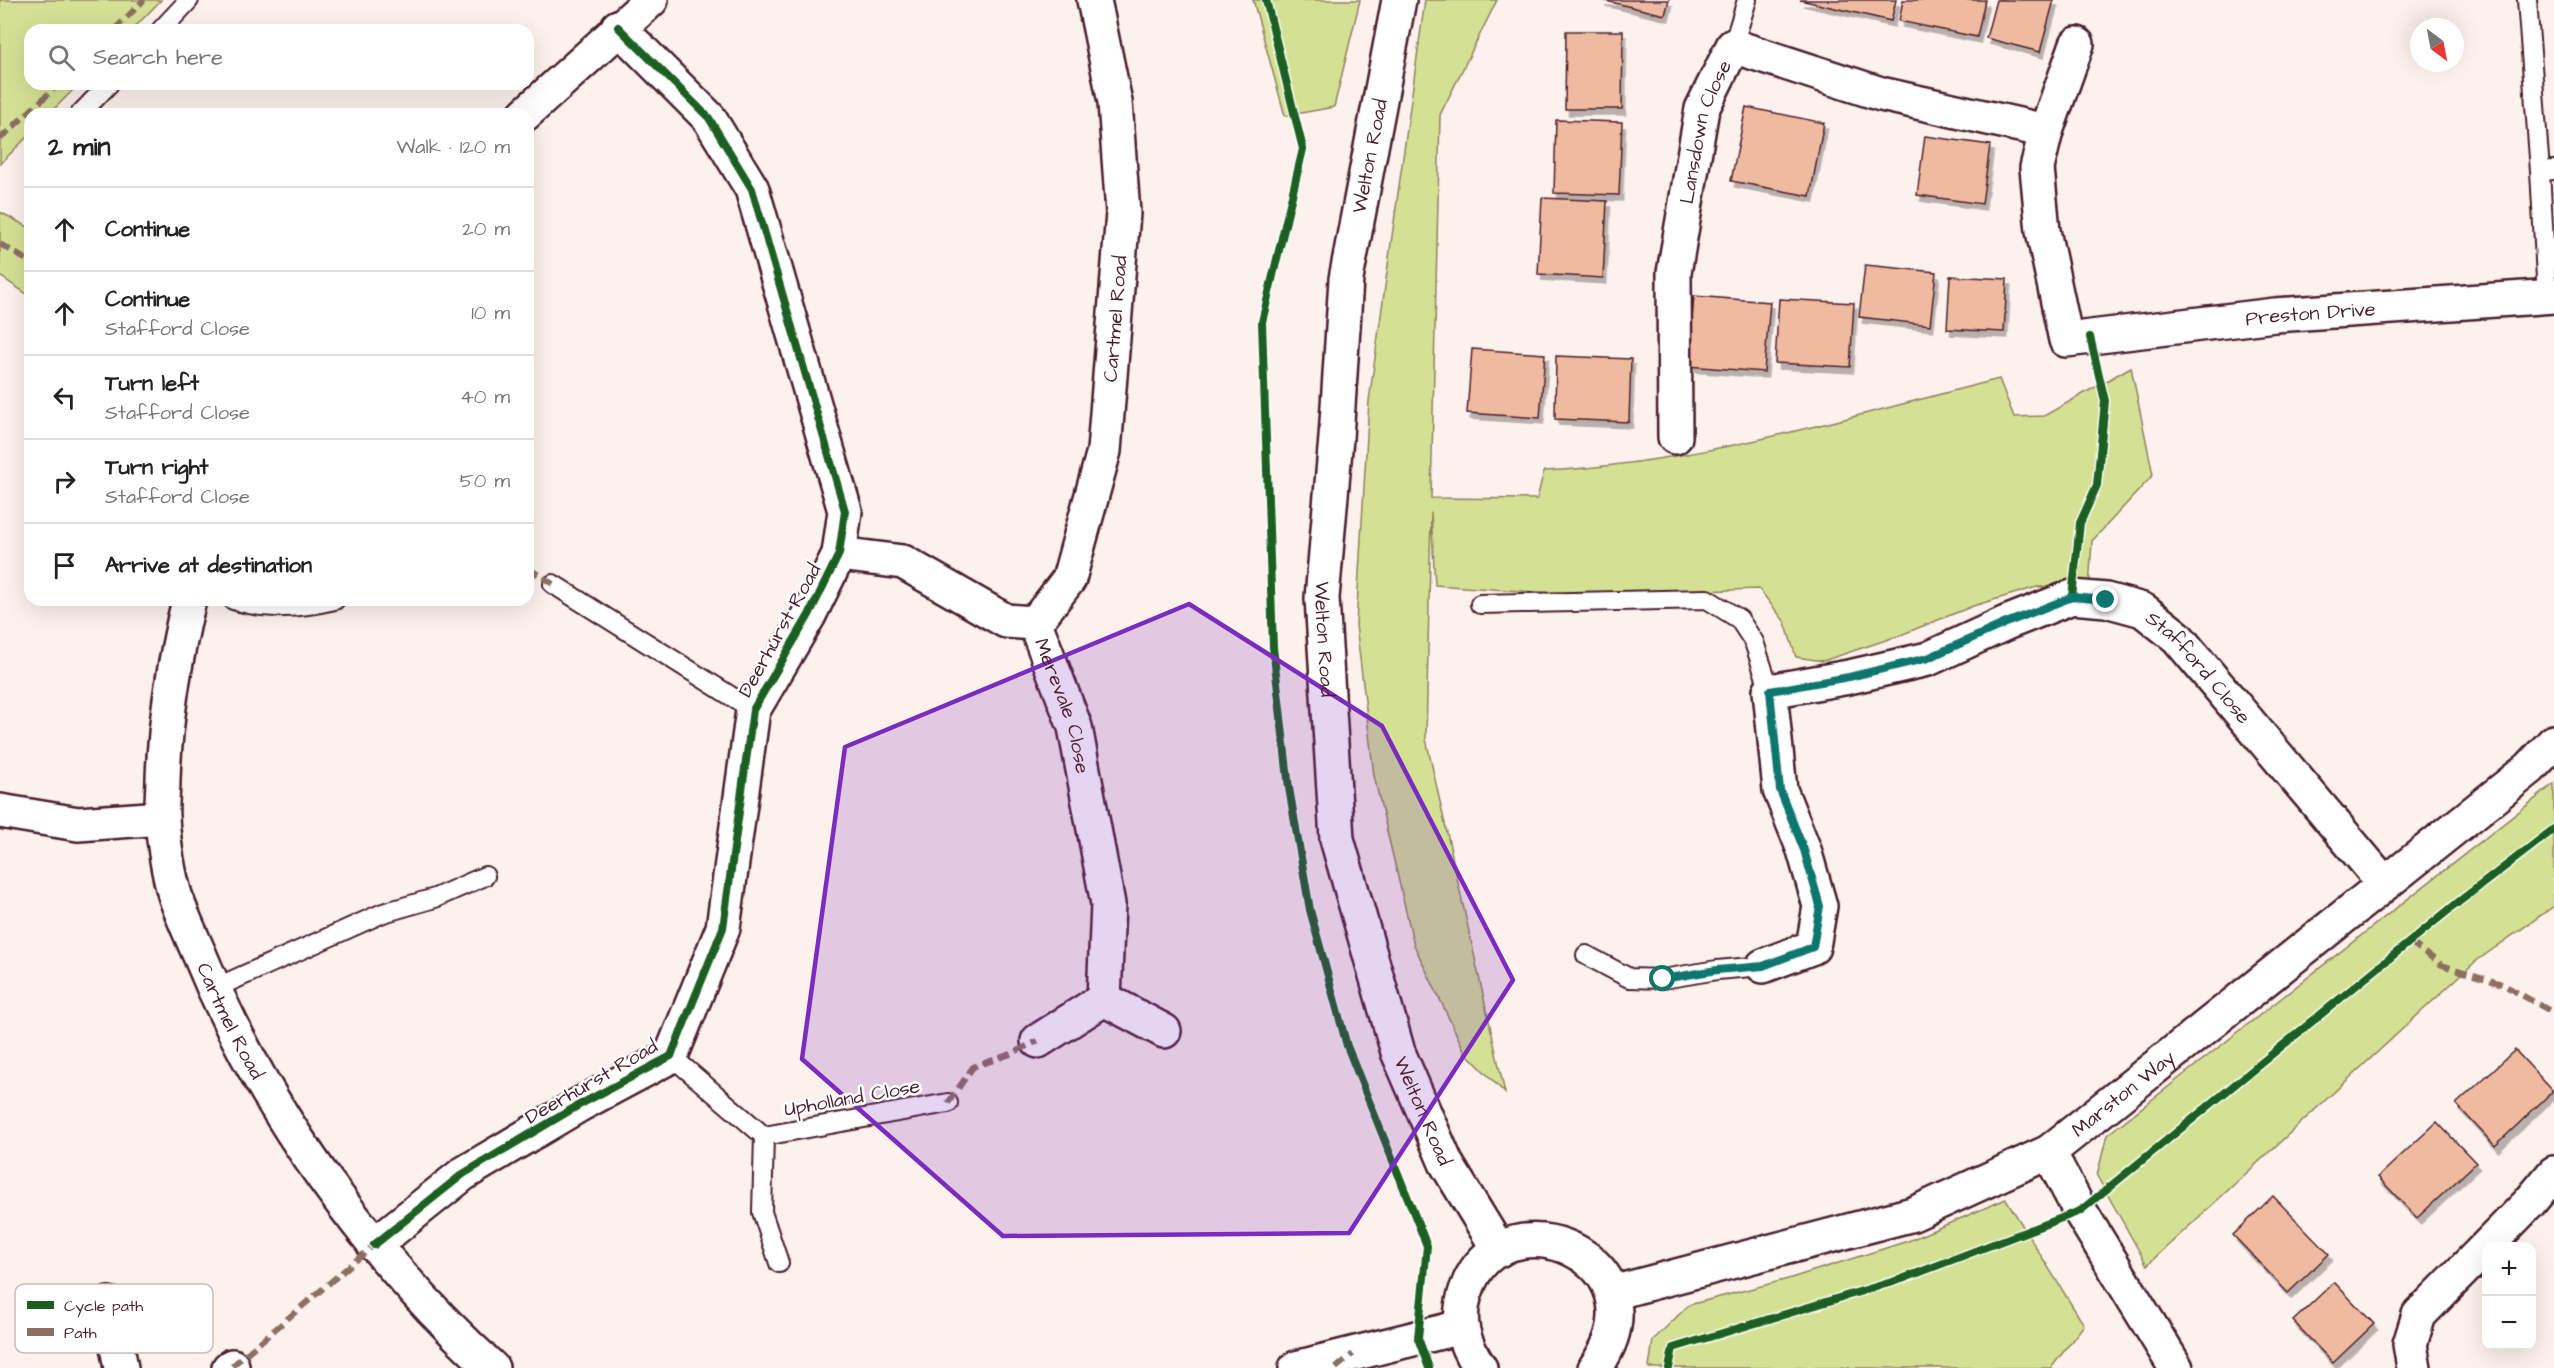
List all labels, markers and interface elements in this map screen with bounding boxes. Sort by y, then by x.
north arrow [2410,18,2464,72]
search box [24,24,534,90]
icon: search [45,41,78,74]
text: Search here [93,42,223,73]
street label: Lansdown Close [1673,55,1739,206]
street label: Welton Road [1345,97,1395,216]
text: 2 min [48,129,110,165]
text: Walk · 120 m [397,133,510,161]
icon: ahead [48,213,81,246]
text: Continue [105,214,190,245]
text: 20 m [462,215,510,243]
street label: Cartmel Road [1097,254,1135,383]
text: Continue [105,284,190,315]
street label: Preston Drive [2244,295,2377,333]
icon: ahead [48,297,81,330]
text: 10 m [471,299,510,327]
text: Stafford Close [105,315,250,343]
text: Turn left [105,368,199,399]
icon: left [48,381,81,414]
text: 40 m [460,383,510,411]
text: Stafford Close [105,399,250,427]
text: Turn right [105,452,208,483]
icon: right [48,465,81,498]
text: 50 m [460,467,510,495]
text: Stafford Close [105,483,250,511]
icon: arrive [48,549,81,582]
text: Arrive at destination [105,550,312,581]
street label: Deerhurst Road [732,559,828,702]
street label: Welton Road [1307,580,1341,698]
route end [2092,586,2118,612]
street label: Stafford Close [2140,605,2257,730]
street label: Merevale Close [1027,634,1096,776]
street label: Cartmel Road [189,958,271,1085]
route start [1649,965,1675,991]
street label: Deerhurst Road [520,1033,663,1131]
street label: Marston Way [2066,1044,2182,1144]
street label: Welton Road [1387,1052,1458,1170]
street label: Upholland Close [782,1072,923,1124]
map controls [2482,1242,2536,1350]
button: + [2482,1242,2536,1296]
legend [15,1284,213,1353]
text: Cycle path [64,1295,143,1318]
button: − [2482,1296,2536,1350]
text: Path [64,1322,97,1344]

